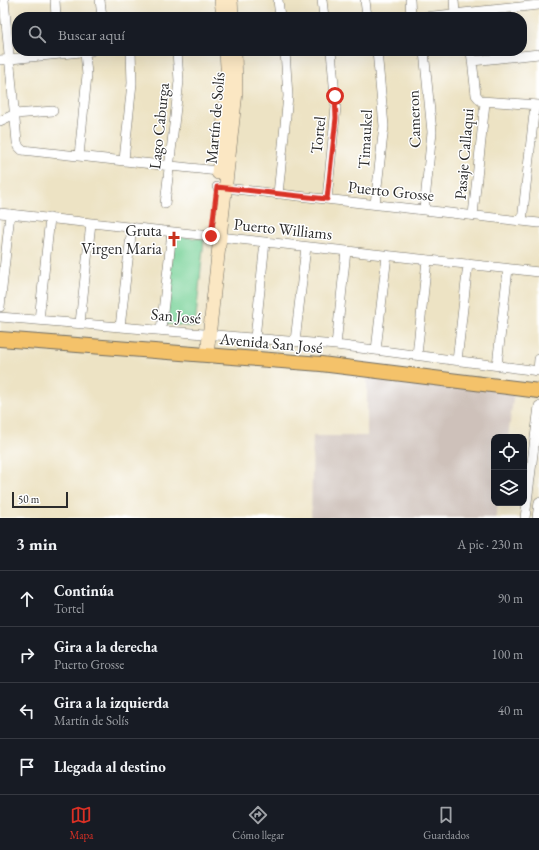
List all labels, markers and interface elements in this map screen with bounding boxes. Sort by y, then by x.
search box [12,12,527,56]
icon: search [26,23,48,45]
text: Buscar aquí [58,25,125,44]
street label: Martín de Solís [201,71,229,165]
street label: Lago Caburga [144,81,174,170]
route start [326,87,344,105]
street label: Cameron [402,89,426,148]
street label: Pasaje Callaqui [450,107,478,200]
street label: Timaukel [353,109,377,169]
street label: Tortel [306,115,330,155]
street label: Puerto Grosse [347,176,435,206]
street label: Puerto Williams [233,213,333,245]
place label: Gruta Virgen Maria [81,220,163,259]
route end [202,227,220,245]
church icon: Gruta Virgen Maria [165,230,183,248]
street label: San José [150,303,202,329]
street label: Avenida San José [218,328,323,358]
map controls [491,434,527,506]
button: locate [491,434,527,470]
button: layers [491,470,527,506]
scale bar [12,490,68,509]
text: 50 m [18,492,39,506]
text: 3 min [16,533,57,555]
text: A pie · 230 m [457,536,523,553]
text: Continúa [54,581,114,600]
icon: ahead [16,588,38,610]
text: 90 m [498,590,523,607]
text: Tortel [54,600,84,617]
text: Gira a la derecha [54,637,158,656]
icon: right [16,644,38,666]
text: 100 m [492,646,523,663]
text: Puerto Grosse [54,656,124,673]
text: Gira a la izquierda [54,693,169,712]
icon: left [16,700,38,722]
text: 40 m [498,702,523,719]
text: Martín de Solís [54,712,129,729]
icon: arrive [16,756,38,778]
text: Llegada al destino [54,757,166,776]
tab: Mapa [69,804,93,842]
tab: Cómo llegar [232,804,284,842]
tab: Guardados [423,804,470,842]

